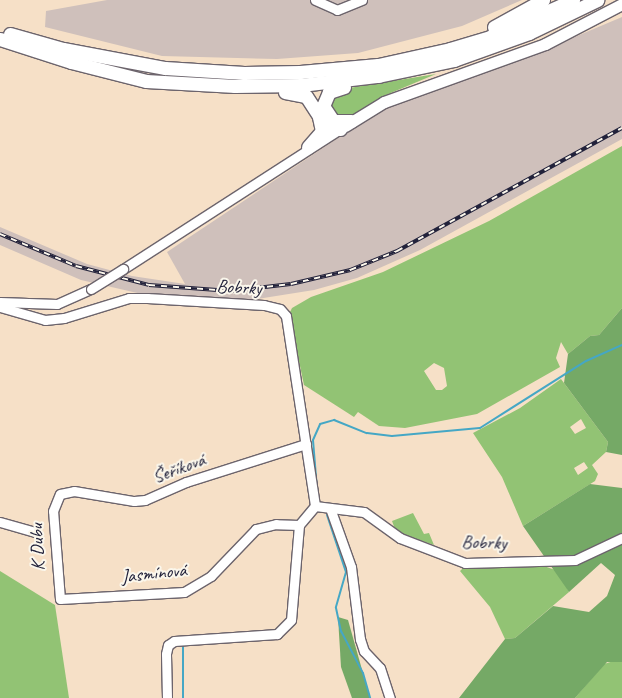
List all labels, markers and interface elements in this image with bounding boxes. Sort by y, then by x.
street label: Bobrky [216,275,262,301]
street label: Šeříková [150,449,208,489]
street label: K Dubu [26,523,50,571]
street label: Bobrky [461,531,507,555]
street label: Jasmínová [120,559,188,589]

